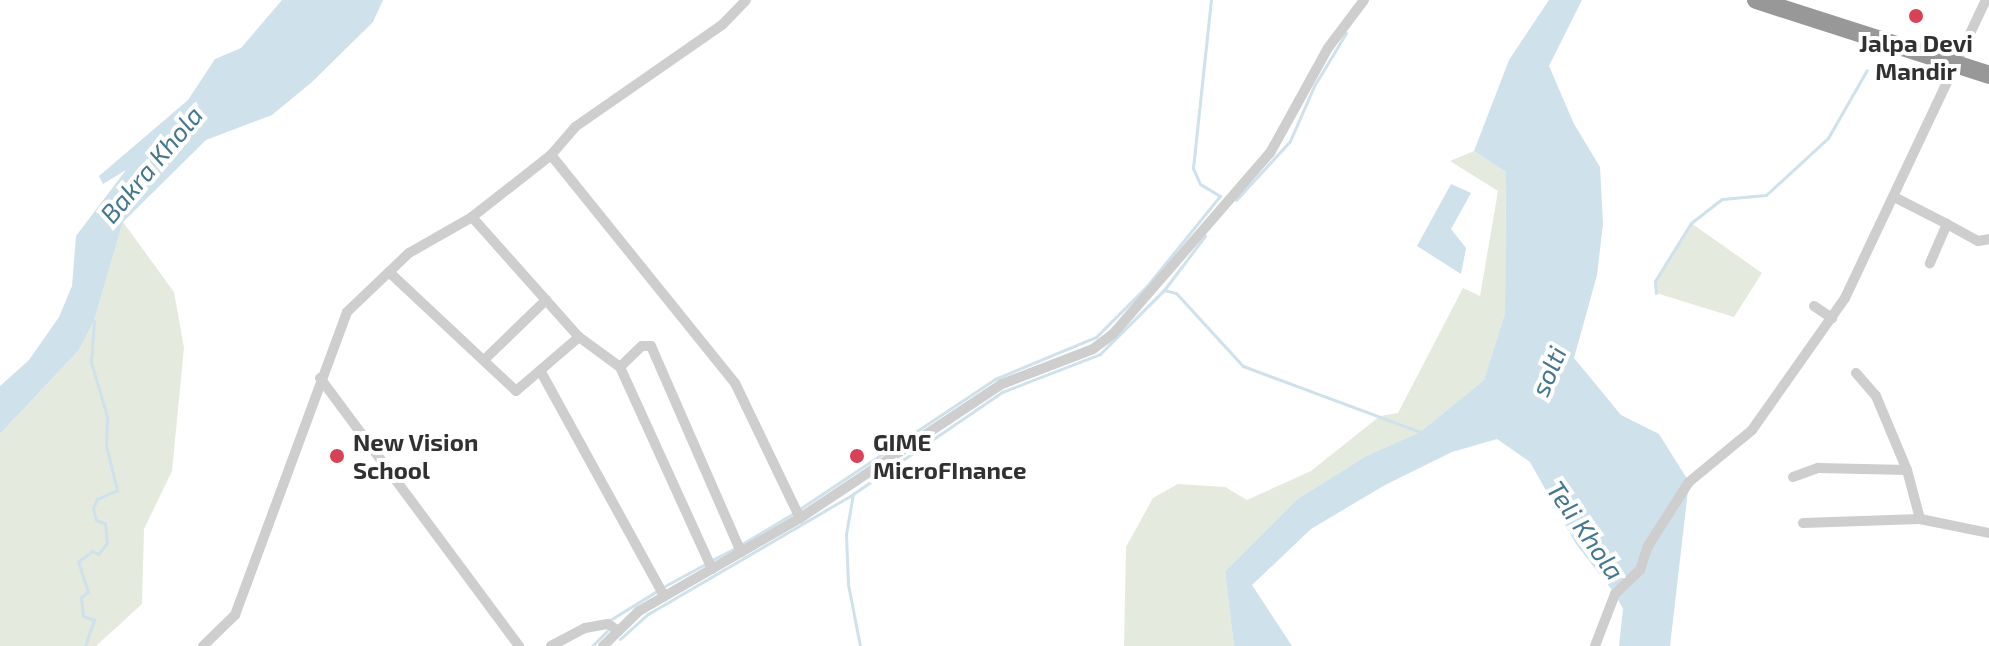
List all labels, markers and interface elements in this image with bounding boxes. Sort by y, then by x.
marker: Jalpa Devi Mandir [1907,7,1925,25]
place label: Jalpa Devi Mandir [1859,29,1973,85]
water label: Bakra Khola [93,99,209,229]
water label: solti [1524,341,1572,401]
place label: New Vision School [353,428,479,484]
place label: GIME MicroFInance [873,428,1027,484]
marker: New Vision School [328,447,346,465]
marker: GIME MicroFInance [848,447,866,465]
water label: Teli Khola [1541,475,1631,585]

